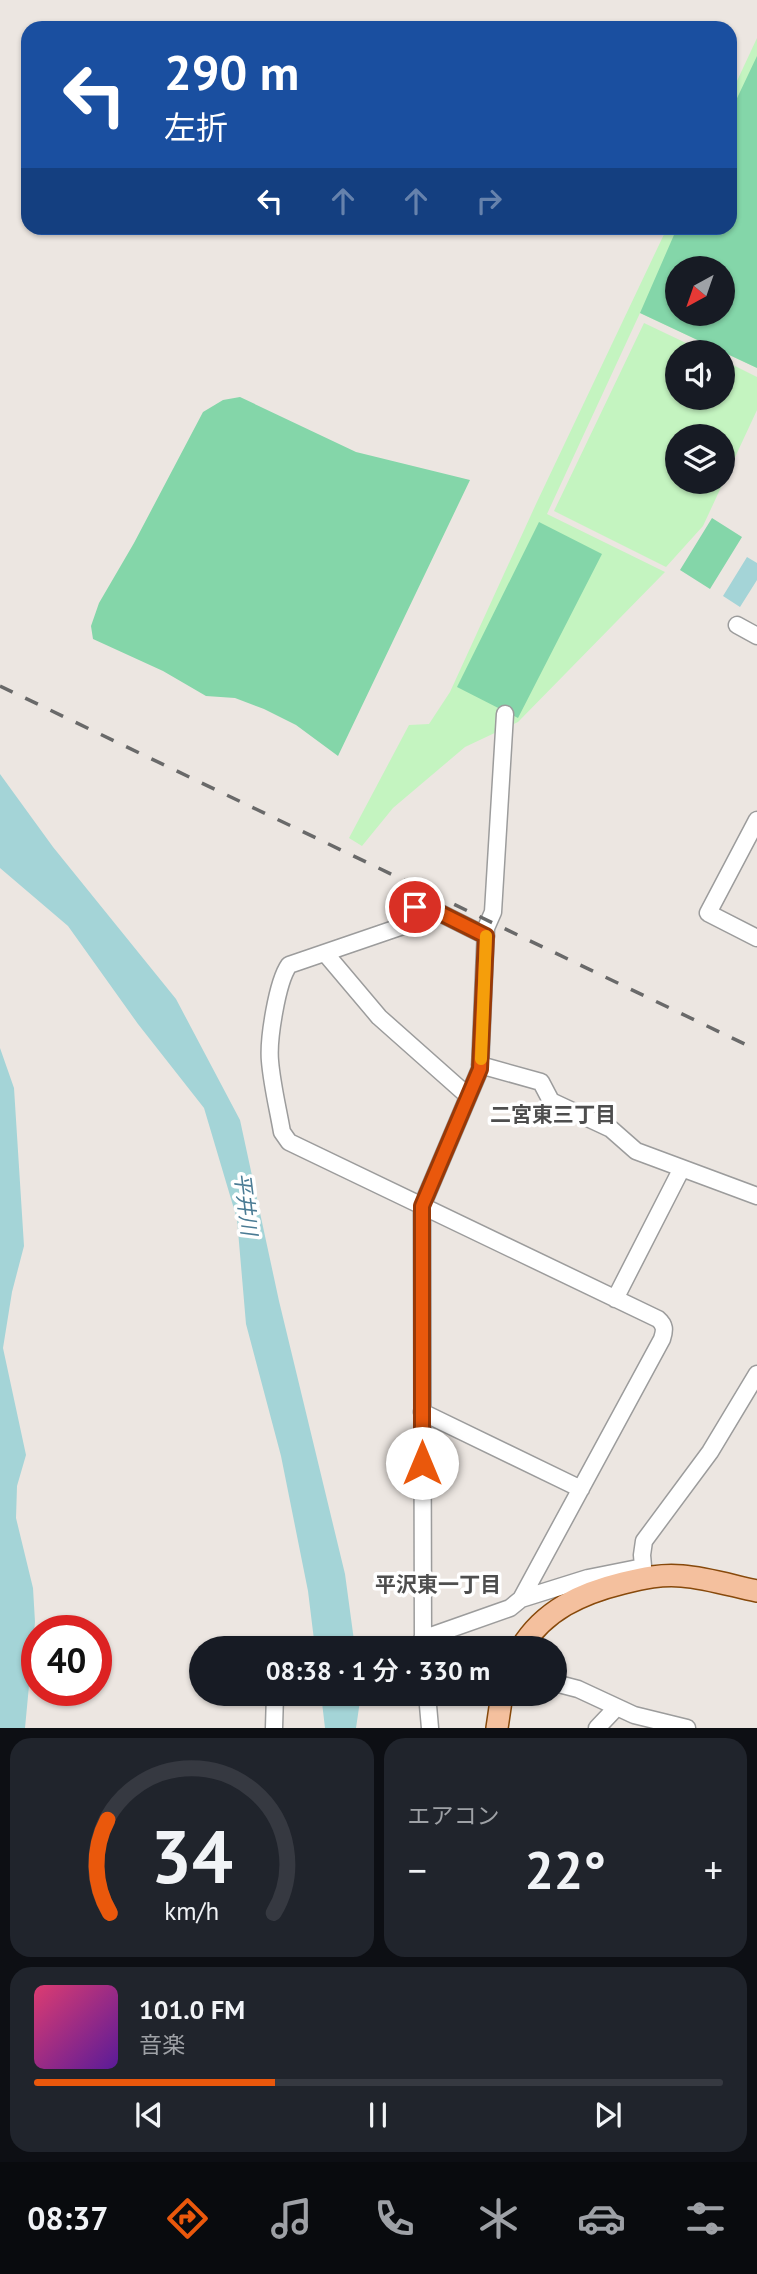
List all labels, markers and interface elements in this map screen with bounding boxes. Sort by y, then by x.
text: 290 m [164,40,299,104]
icon: left [49,49,140,140]
text: 左折 [164,106,228,148]
icon: left [251,182,289,220]
icon: ahead [324,182,362,220]
icon: ahead [397,182,435,220]
icon: right [470,182,508,220]
north arrow [665,256,735,326]
map controls [665,256,735,494]
button: sound [665,340,735,410]
button: layers [665,424,735,494]
pin [385,877,445,937]
icon: arrive [396,888,434,926]
district label: 二宮東三丁目 [490,1101,616,1128]
water label: 平井川 [229,1171,263,1239]
position arrow [385,1426,459,1500]
district label: 平沢東一丁目 [375,1571,501,1598]
speed limit sign: 40 [21,1615,112,1706]
text: 08:38 · 1 分 · 330 m [266,1654,490,1687]
text: エアコン [408,1801,500,1830]
text: 34 [150,1810,233,1904]
text: 22° [524,1836,606,1903]
text: − [408,1845,427,1894]
text: + [704,1845,723,1894]
text: km/h [164,1895,219,1927]
text: 101.0 FM [139,1993,245,2026]
text: 音楽 [139,2030,185,2059]
icon: previous [130,2096,168,2134]
icon: pause [359,2096,397,2134]
icon: next [589,2096,627,2134]
icon: directions [163,2194,212,2243]
icon: music [267,2194,316,2243]
icon: phone [370,2194,419,2243]
icon: climate [474,2194,523,2243]
icon: car [577,2194,626,2243]
icon: filters [681,2194,730,2243]
text: 08:37 [27,2197,108,2239]

